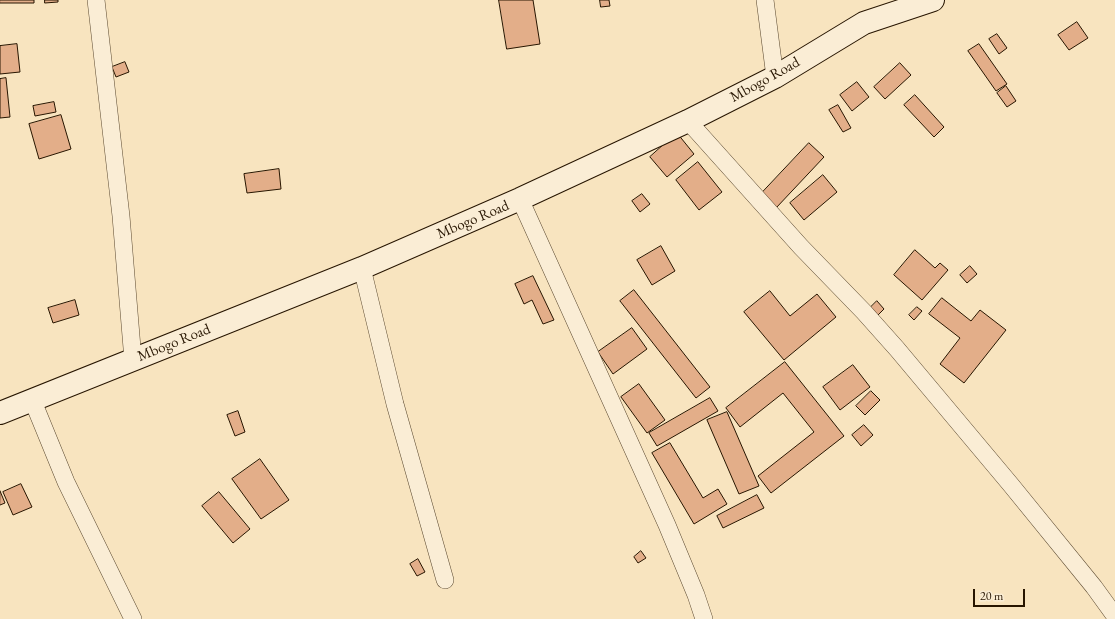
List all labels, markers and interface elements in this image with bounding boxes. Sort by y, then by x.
street label: Mbogo Road [727,53,803,107]
street label: Mbogo Road [434,197,512,243]
street label: Mbogo Road [135,320,213,366]
scale bar [975,581,1027,607]
text: 20 m [980,588,1003,604]

